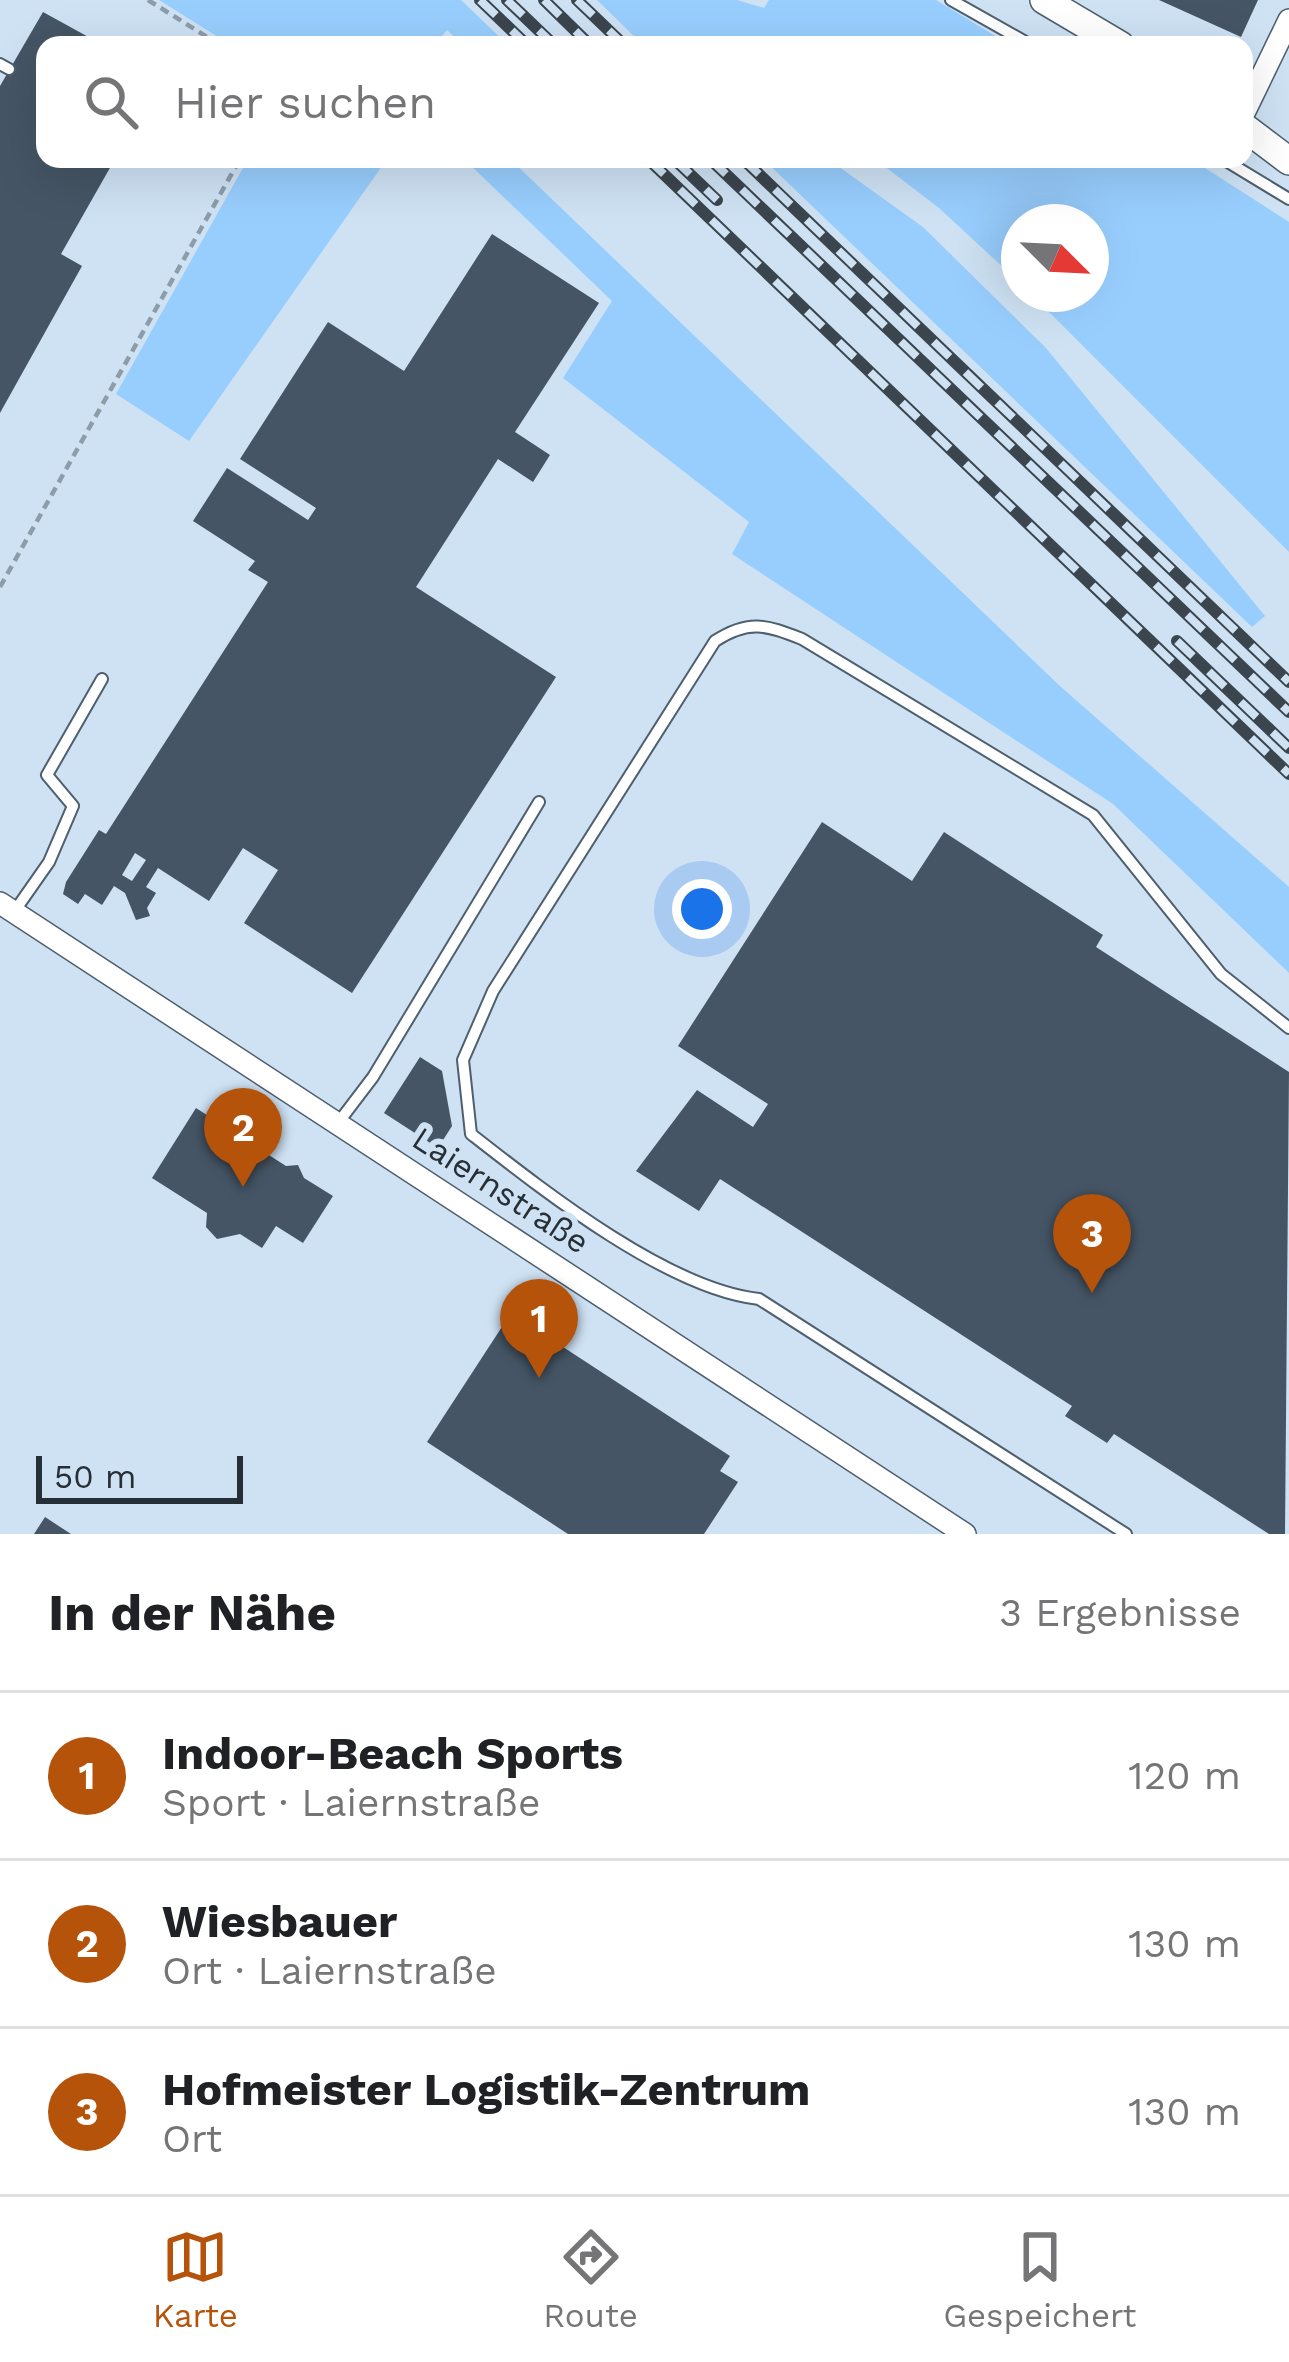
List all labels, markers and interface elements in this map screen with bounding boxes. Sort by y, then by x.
search box [36,36,1253,168]
icon: search [78,69,144,135]
text: Hier suchen [174,76,436,129]
north arrow [1001,204,1109,312]
your location [672,879,732,939]
pin: 2 [204,1088,282,1187]
street label: Laiernstraße [405,1119,597,1261]
pin: 3 [1053,1194,1131,1293]
pin: 1 [500,1279,578,1378]
scale bar [36,1450,243,1503]
text: 50 m [54,1457,136,1496]
text: In der Nähe [48,1583,336,1642]
text: 3 Ergebnisse [999,1590,1241,1635]
text: Indoor-Beach Sports [162,1727,623,1780]
text: 1 [79,1753,95,1798]
text: 120 m [1128,1753,1241,1798]
text: Sport · Laiernstraße [162,1780,540,1825]
text: Wiesbauer [162,1895,397,1948]
text: 2 [75,1921,99,1966]
text: 130 m [1128,1921,1241,1966]
text: Ort · Laiernstraße [162,1948,497,1993]
text: Hofmeister Logistik-Zentrum [162,2063,810,2116]
text: 3 [75,2089,99,2134]
text: 130 m [1128,2089,1241,2134]
text: Ort [162,2116,222,2161]
tab: Karte [153,2224,238,2335]
tab: Route [543,2224,638,2335]
tab: Gespeichert [943,2224,1136,2335]

